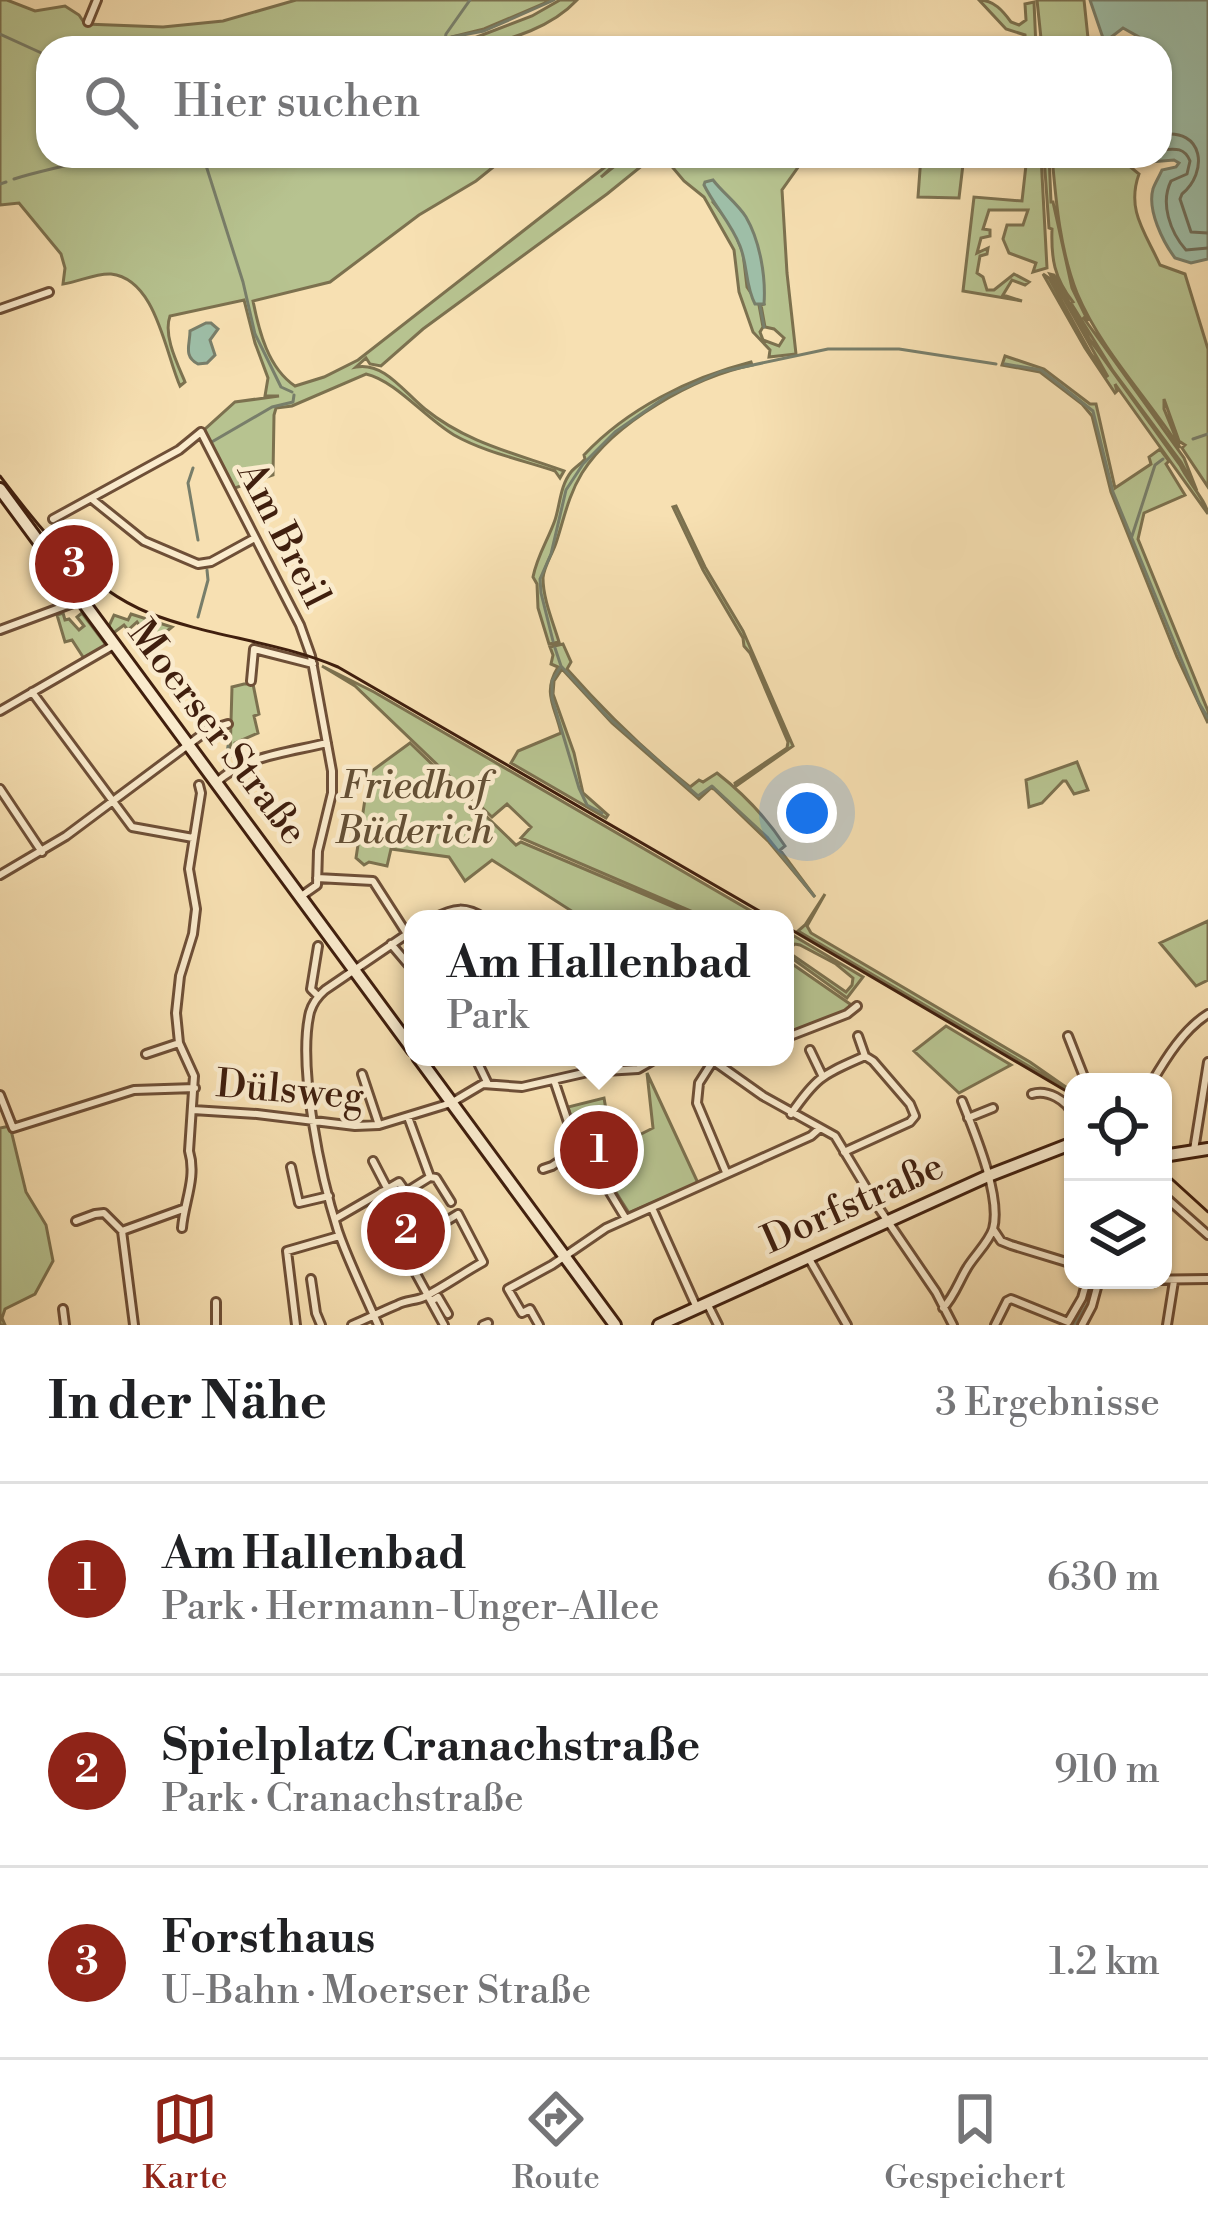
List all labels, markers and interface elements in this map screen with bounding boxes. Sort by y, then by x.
search box [36,36,1172,168]
icon: search [78,69,144,135]
text: Hier suchen [174,74,420,131]
street label: Am Breil [225,453,340,616]
pin: 3 [35,519,113,609]
street label: Moerser Straße [117,611,317,855]
park label: Friedhof Büderich [334,762,496,856]
your location [777,783,837,843]
popup [404,910,794,1066]
text: Am Hallenbad [447,935,751,992]
text: Park [447,992,528,1041]
street label: Dülsweg [214,1060,366,1122]
map controls [1064,1073,1172,1289]
button: locate [1064,1073,1172,1181]
pin: 1 [560,1105,638,1195]
street label: Dorfstraße [755,1142,951,1266]
button: layers [1064,1181,1172,1289]
pin: 2 [367,1186,445,1276]
text: In der Nähe [48,1371,327,1435]
text: 3 Ergebnisse [935,1379,1160,1428]
text: Am Hallenbad [162,1526,466,1583]
text: 1 [78,1554,96,1603]
text: 630 m [1047,1554,1160,1603]
text: Park · Hermann-Unger-Allee [162,1583,660,1632]
text: Spielplatz Cranachstraße [162,1718,700,1775]
text: 2 [75,1746,99,1795]
text: 910 m [1054,1746,1160,1795]
text: Park · Cranachstraße [162,1775,524,1824]
text: Forsthaus [162,1910,375,1967]
text: 3 [75,1938,99,1987]
text: 1.2 km [1049,1938,1160,1987]
text: U-Bahn · Moerser Straße [162,1967,591,2016]
tab: Karte [142,2086,228,2199]
tab: Route [512,2086,600,2199]
tab: Gespeichert [884,2086,1066,2199]

